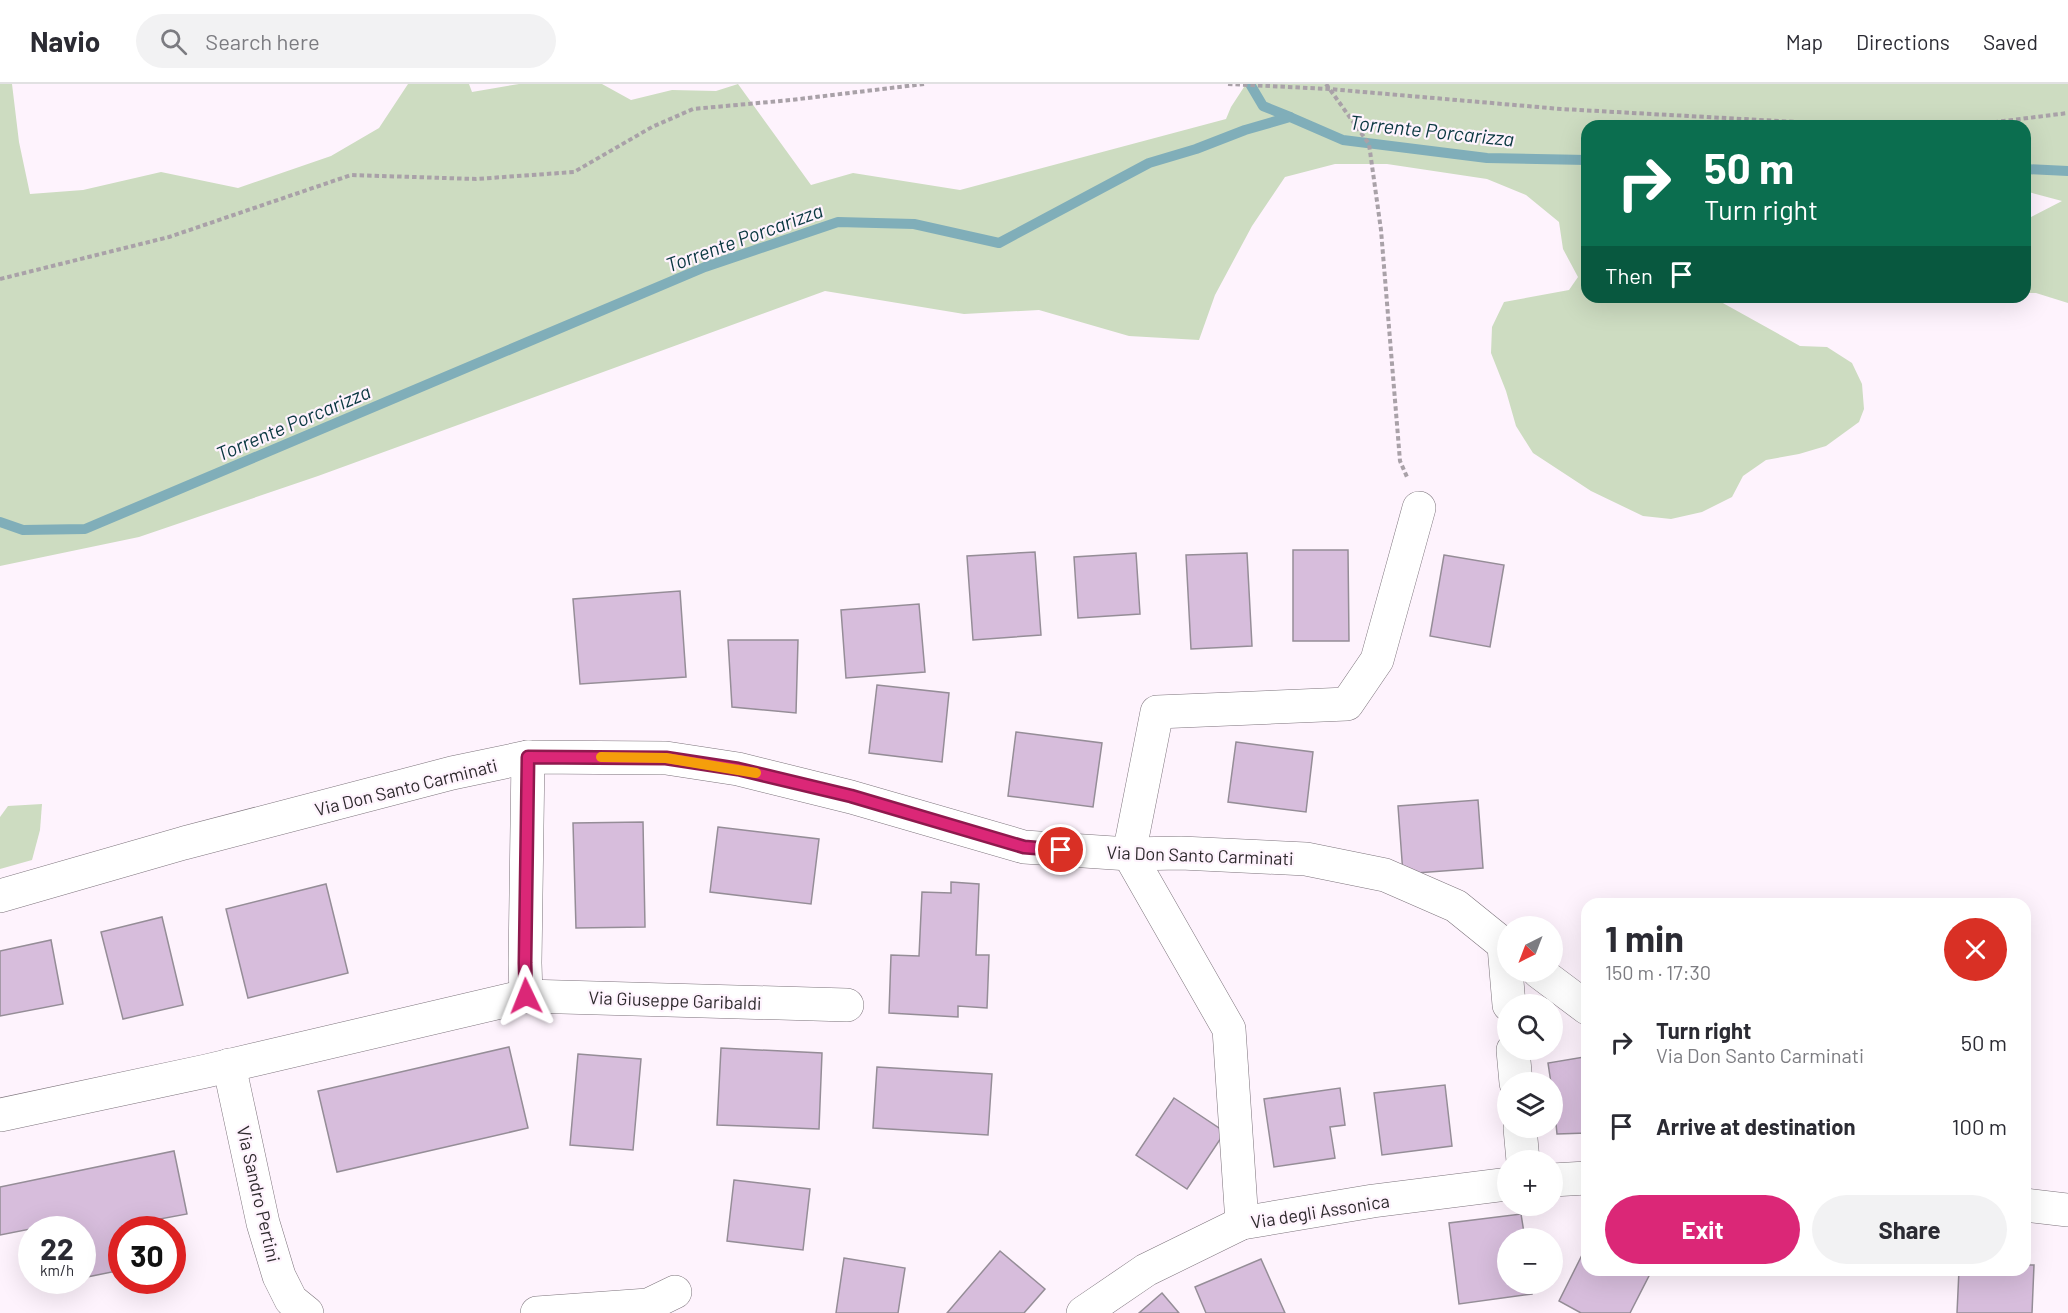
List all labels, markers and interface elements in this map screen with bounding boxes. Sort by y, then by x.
search box [136,14,556,68]
text: Navio [30,24,100,58]
icon: search [157,25,190,58]
text: Search here [205,28,320,54]
text: Map [1786,29,1823,54]
text: Directions [1856,29,1950,54]
text: Saved [1983,29,2038,54]
water label: Torrente Porcarizza [1349,109,1515,151]
text: 50 m [1704,142,1794,192]
icon: right [1605,144,1683,222]
text: Turn right [1704,193,1818,225]
water label: Torrente Porcarizza [662,197,826,277]
icon: arrive [1665,258,1698,291]
text: Then [1605,262,1653,288]
water label: Torrente Porcarizza [212,379,374,465]
street label: Via Don Santo Carminati [312,754,500,820]
pin [1035,824,1086,875]
icon: arrive [1044,833,1077,866]
street label: Via Don Santo Carminati [1106,841,1294,869]
north arrow [1497,916,1563,982]
map controls [1497,916,1563,1294]
text: 1 min [1605,916,1684,959]
button: close [1944,918,2007,981]
text: 150 m · 17:30 [1605,960,1711,984]
position arrow [494,964,558,1028]
street label: Via Giuseppe Garibaldi [588,986,762,1014]
button: search [1497,994,1563,1060]
text: Turn right [1656,1017,1751,1043]
icon: right [1605,1026,1638,1059]
text: 50 m [1961,1029,2007,1055]
text: Via Don Santo Carminati [1656,1043,1864,1067]
button: layers [1497,1072,1563,1138]
icon: arrive [1605,1110,1638,1143]
text: Arrive at destination [1656,1113,1855,1139]
text: 100 m [1952,1113,2007,1139]
street label: Via Sandro Pertini [233,1124,285,1264]
button: + [1497,1150,1563,1216]
street label: Via degli Assonica [1249,1189,1391,1233]
button: Exit [1605,1195,1800,1264]
button: Share [1812,1195,2007,1264]
speed limit sign: 30 [108,1216,186,1294]
button: − [1497,1228,1563,1294]
text: 22 [40,1230,74,1266]
text: km/h [40,1261,74,1279]

